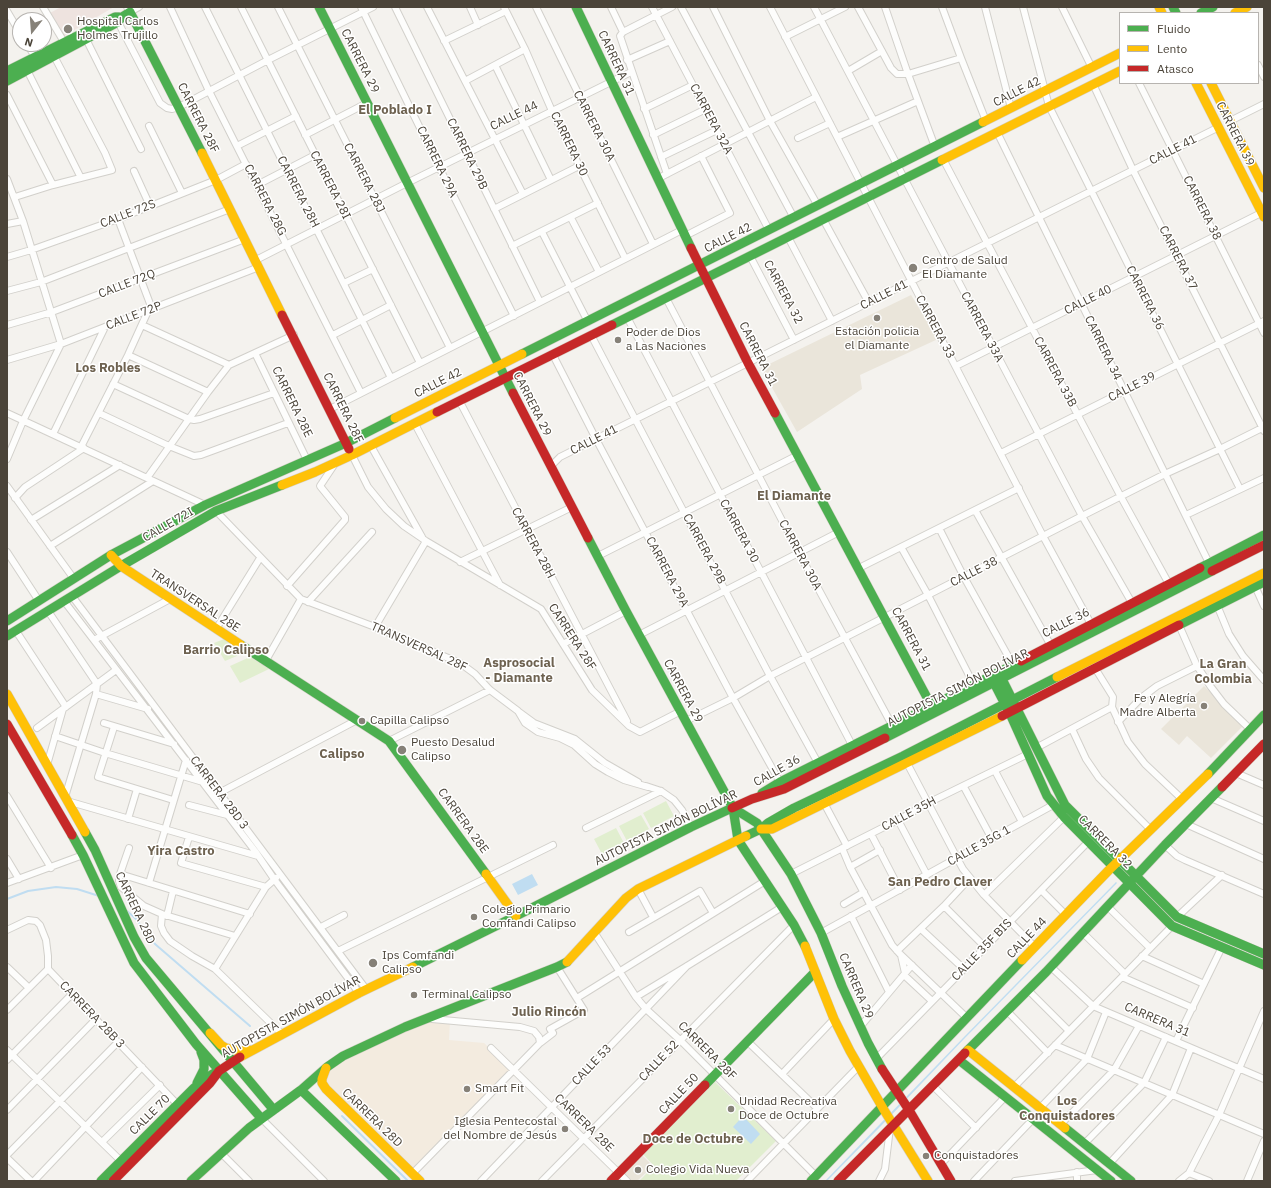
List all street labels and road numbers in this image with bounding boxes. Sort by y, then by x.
street label: CARRERA 29 [338,26,382,96]
street label: CARRERA 31 [595,28,637,98]
street label: CALLE 42 [991,74,1043,110]
street label: CARRERA 28F [174,81,222,155]
street label: CARRERA 32A [686,81,736,157]
street label: CARRERA 30A [570,88,618,164]
street label: CALLE 44 [488,98,540,134]
street label: CARRERA 39 [1213,99,1257,169]
street label: CARRERA 30 [547,109,591,179]
street label: CARRERA 29B [443,116,491,192]
street label: CARRERA 29A [413,124,461,200]
street label: CALLE 41 [1147,132,1199,168]
street label: CARRERA 28J [340,141,388,215]
street label: CARRERA 28I [307,148,353,222]
street label: CARRERA 28H [274,154,322,230]
street label: CARRERA 28G [241,162,289,238]
street label: CARRERA 38 [1180,173,1224,243]
street label: CALLE 72S [98,197,158,231]
street label: CALLE 42 [702,220,754,256]
street label: CARRERA 37 [1156,223,1200,293]
street label: CARRERA 32 [760,258,806,326]
street label: CARRERA 36 [1123,263,1167,333]
street label: CALLE 72Q [96,267,158,301]
street label: CALLE 41 [858,277,910,313]
street label: CALLE 40 [1062,282,1114,318]
street label: CARRERA 33A [957,289,1007,365]
street label: CARRERA 33 [912,293,958,361]
street label: CALLE 72P [104,299,164,333]
street label: CARRERA 34 [1081,313,1125,383]
street label: CARRERA 31 [736,319,780,389]
street label: CARRERA 33B [1030,334,1080,410]
street label: CARRERA 28E [269,364,315,440]
street label: CALLE 42 [412,365,464,401]
street label: CARRERA 29 [510,369,554,439]
street label: CALLE 39 [1106,369,1158,405]
street label: CARRERA 28F [320,370,366,446]
street label: CALLE 41 [568,422,620,458]
street label: CARRERA 30 [716,497,762,565]
street label: CALLE 72I [140,505,196,545]
street label: CARRERA 28H [508,505,558,581]
street label: CARRERA 29B [679,511,729,587]
street label: CARRERA 30A [775,517,825,593]
street label: CARRERA 29A [642,534,692,610]
street label: CALLE 38 [948,554,1000,590]
street label: TRANSVERSAL 28E [147,566,243,636]
street label: CARRERA 28F [545,601,599,673]
street label: CARRERA 31 [888,605,934,673]
street label: CALLE 36 [1040,605,1092,641]
street label: TRANSVERSAL 28F [368,619,470,675]
street label: AUTOPISTA SIMÓN BOLÍVAR [885,646,1031,730]
street label: CARRERA 29 [660,657,706,725]
street label: CALLE 36 [751,752,803,790]
street label: CARRERA 28D 3 [187,753,251,833]
street label: CARRERA 28E [435,786,491,856]
street label: AUTOPISTA SIMÓN BOLÍVAR [592,787,740,869]
street label: CALLE 35H [879,794,939,834]
street label: CARRERA 32 [1075,812,1135,872]
street label: CALLE 35G 1 [945,823,1013,869]
street label: CARRERA 28D [112,870,158,946]
street label: CALLE 44 [1004,915,1050,961]
street label: CALLE 35F BIS [949,916,1015,984]
street label: CARRERA 29 [836,951,876,1021]
street label: AUTOPISTA SIMÓN BOLÍVAR [219,973,363,1061]
street label: CARRERA 28B 3 [56,978,128,1052]
street label: CARRERA 31 [1122,1000,1192,1040]
street label: CARRERA 28F [675,1019,739,1083]
street label: CALLE 52 [636,1038,682,1084]
street label: CALLE 53 [569,1042,615,1088]
street label: CALLE 50 [656,1071,702,1117]
street label: CARRERA 28D [339,1086,405,1150]
street label: CARRERA 28E [551,1091,617,1155]
street label: CALLE 70 [127,1092,173,1138]

